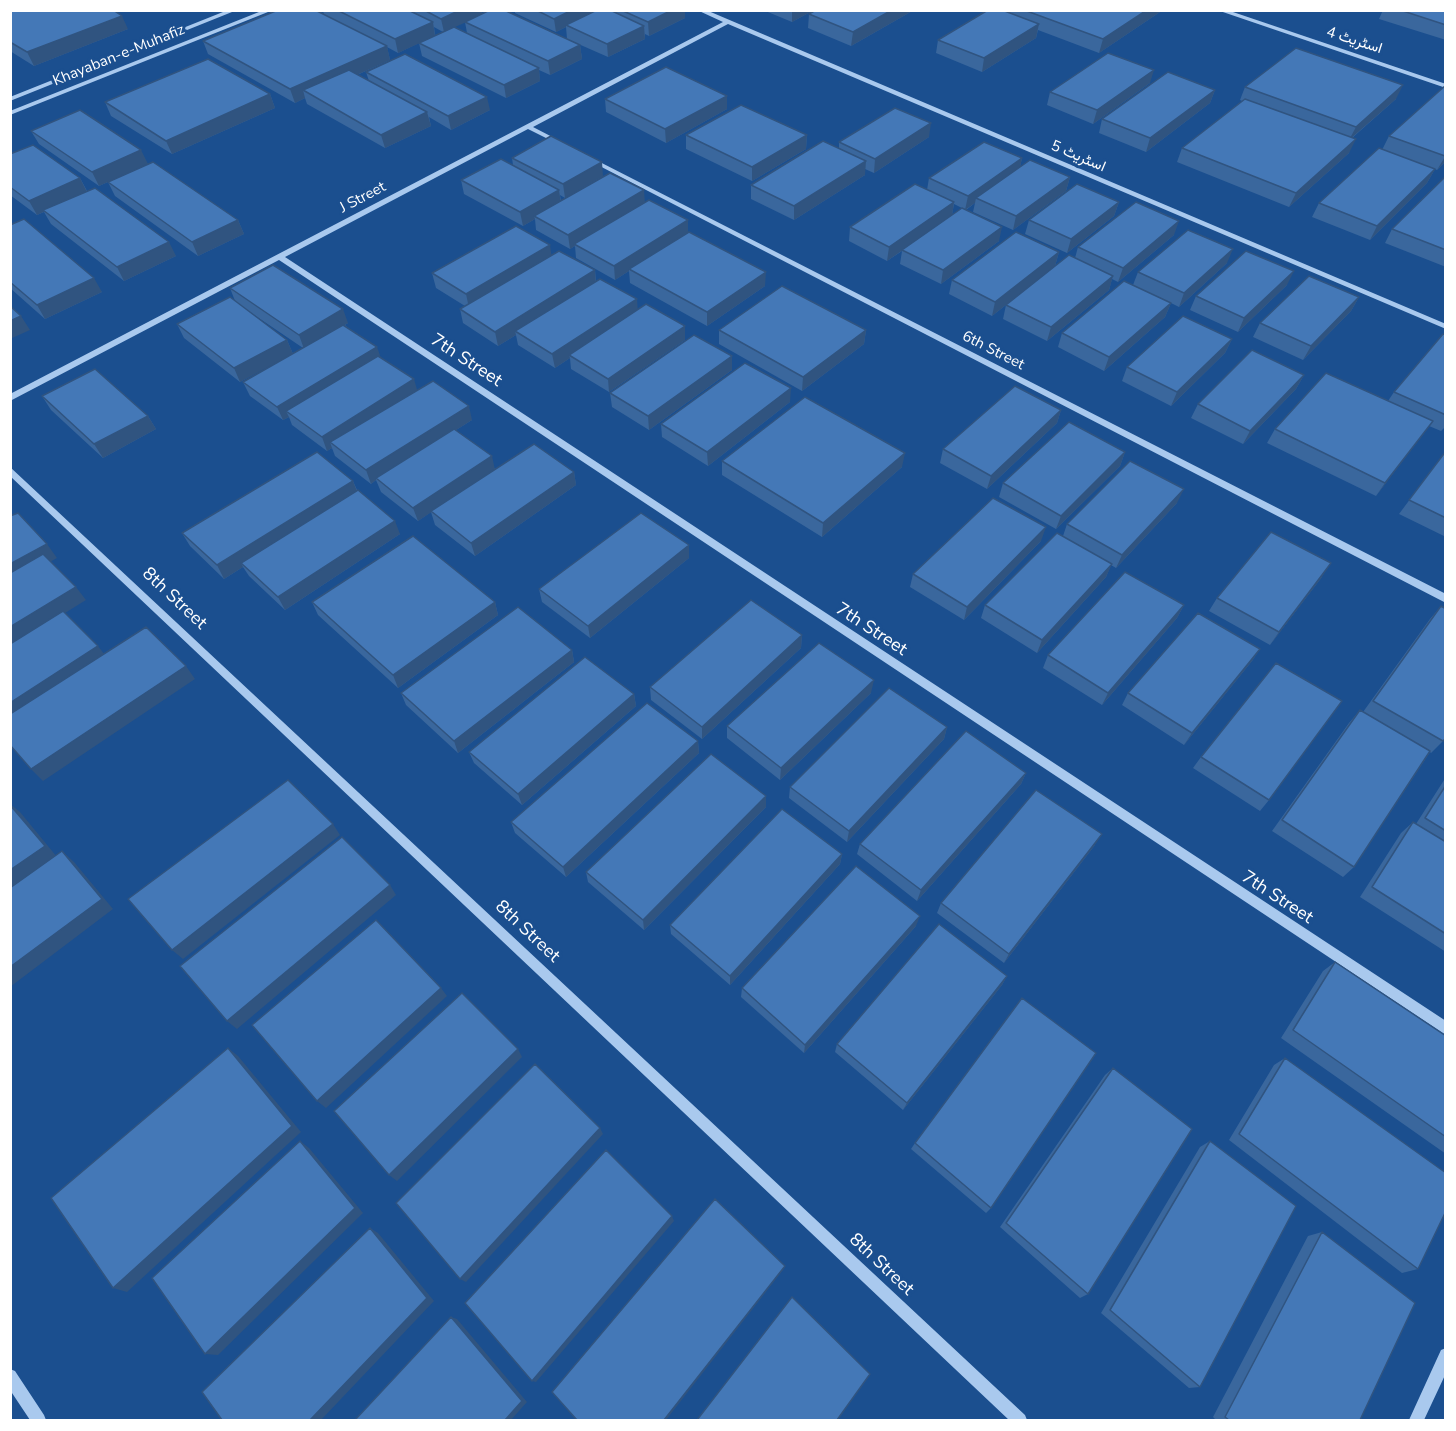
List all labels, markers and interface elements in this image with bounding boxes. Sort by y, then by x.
street label: Khayaban-e-Muhafiz [50,21,188,91]
street label: اسٹریٹ 4 [1324,24,1384,58]
street label: اسٹریٹ 5 [1048,137,1108,177]
street label: J Street [337,178,389,218]
street label: 6th Street [959,328,1027,374]
street label: 7th Street [426,330,506,392]
street label: 8th Street [137,563,211,635]
street label: 7th Street [831,599,911,661]
street label: 7th Street [1237,867,1317,929]
street label: 8th Street [490,896,564,968]
street label: 8th Street [844,1229,918,1301]

